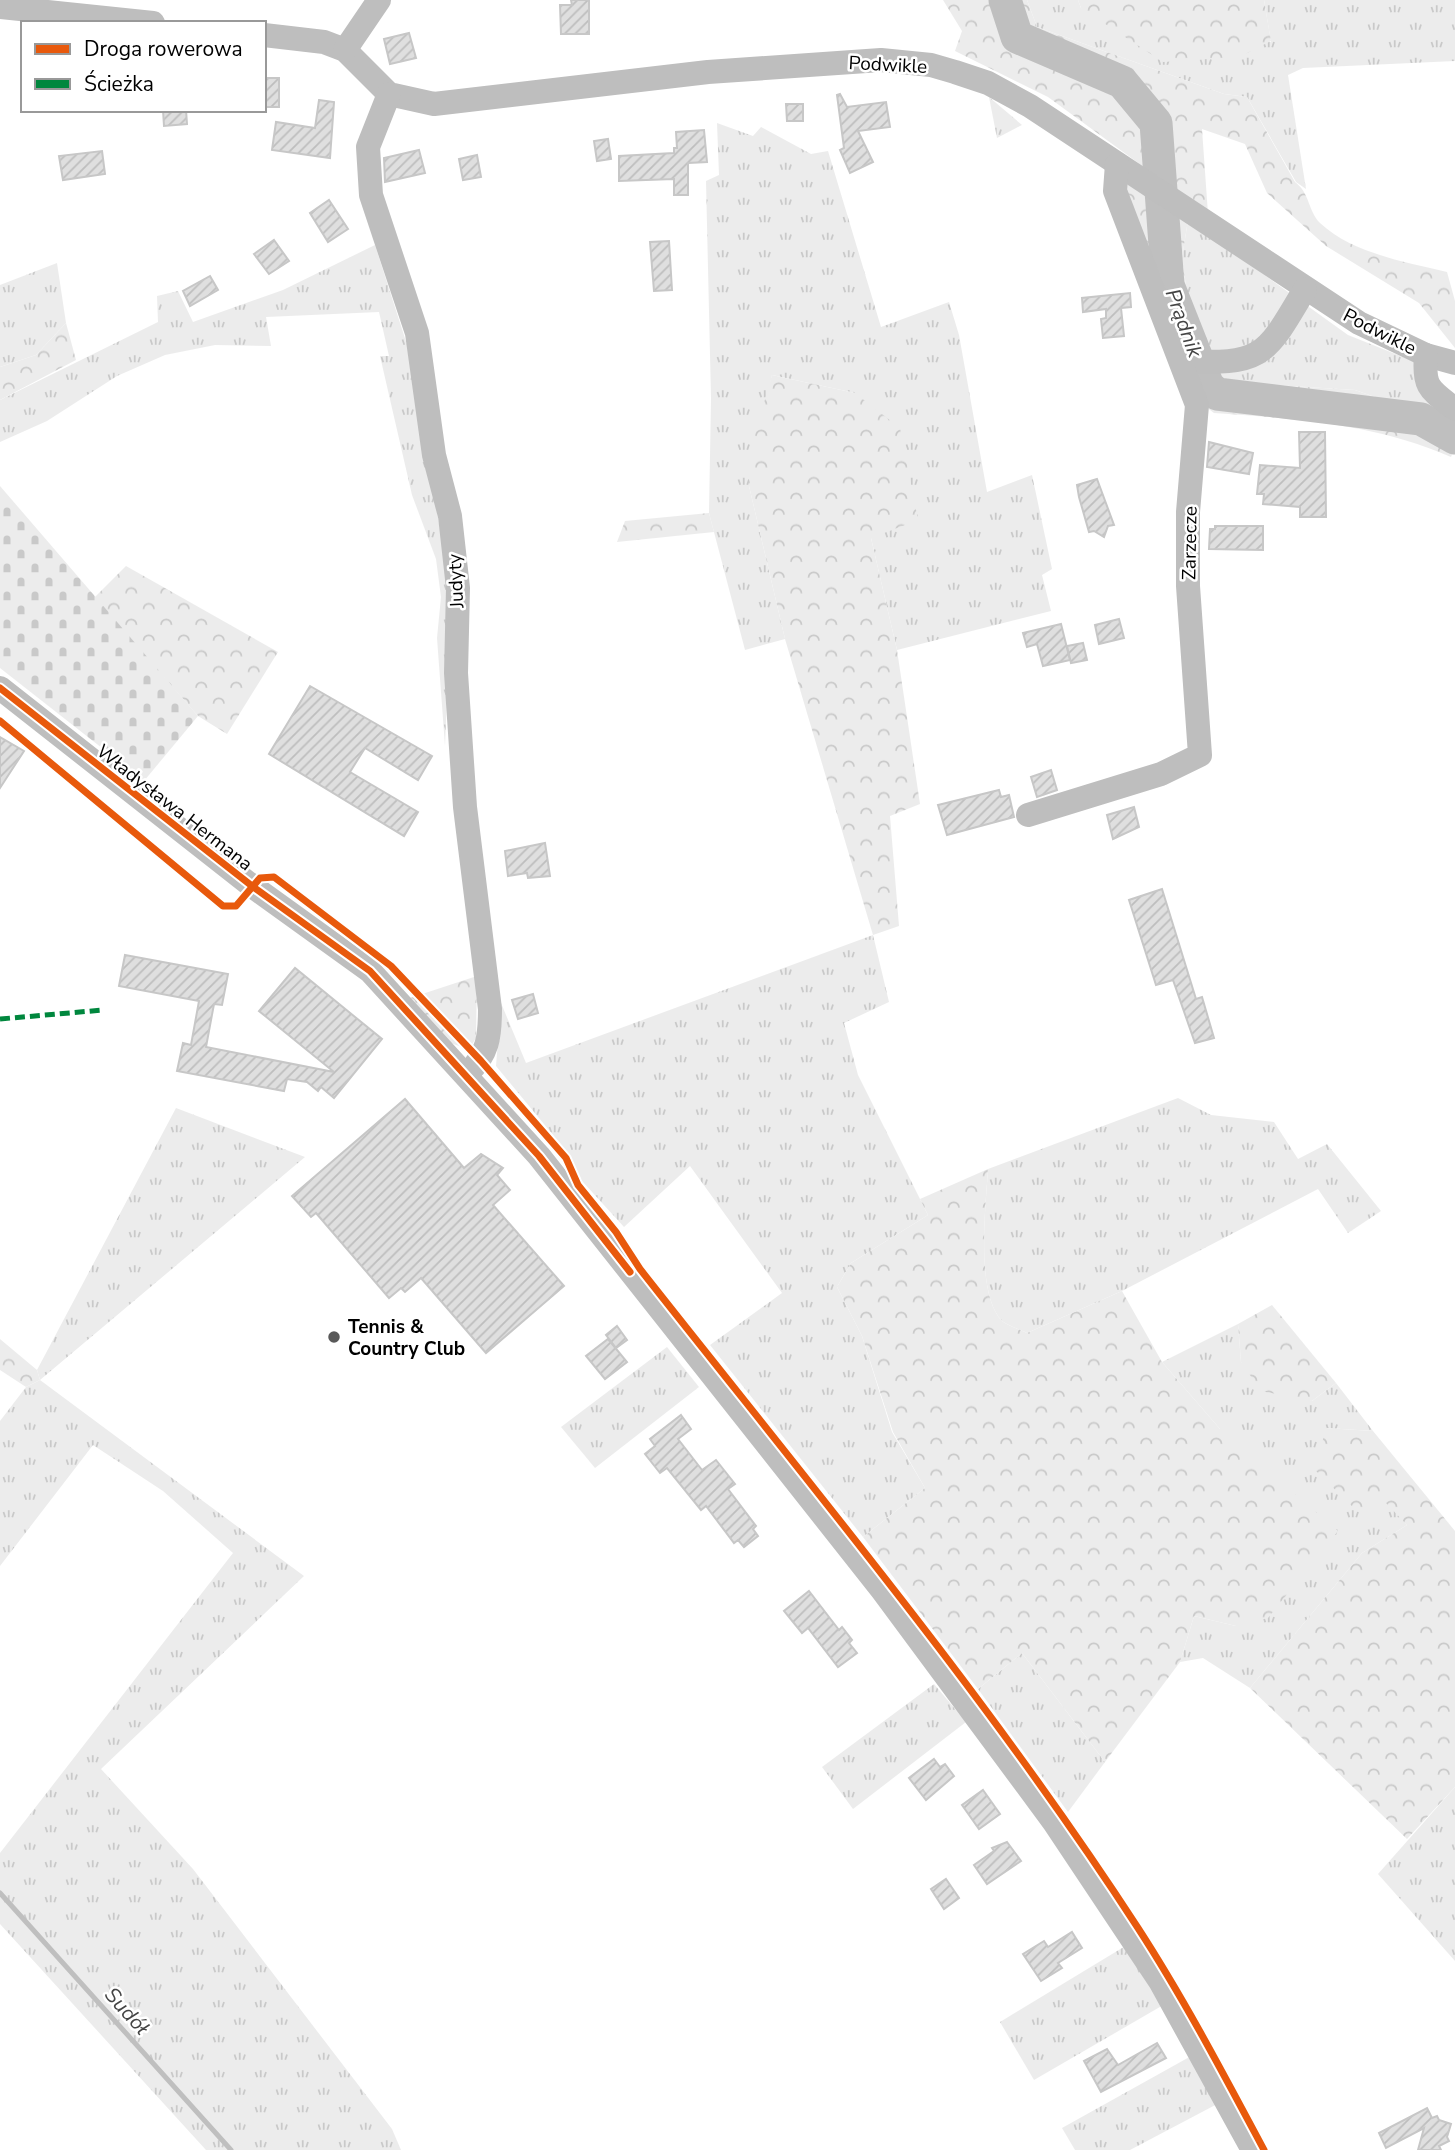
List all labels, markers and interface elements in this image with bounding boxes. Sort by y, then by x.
legend [21,21,266,112]
text: Droga rowerowa [84,35,243,63]
street label: Podwikle [848,50,928,80]
text: Ścieżka [84,70,154,98]
water label: Prądnik [1159,285,1209,362]
street label: Podwikle [1339,302,1421,361]
street label: Zarzecze [1176,506,1204,580]
street label: Judyty [442,553,470,610]
street label: Władysława Hermana [91,739,258,877]
place label: Tennis & Country Club [348,1314,465,1362]
marker: Tennis & Country Club [326,1329,342,1345]
water label: Sudół [98,1981,156,2041]

